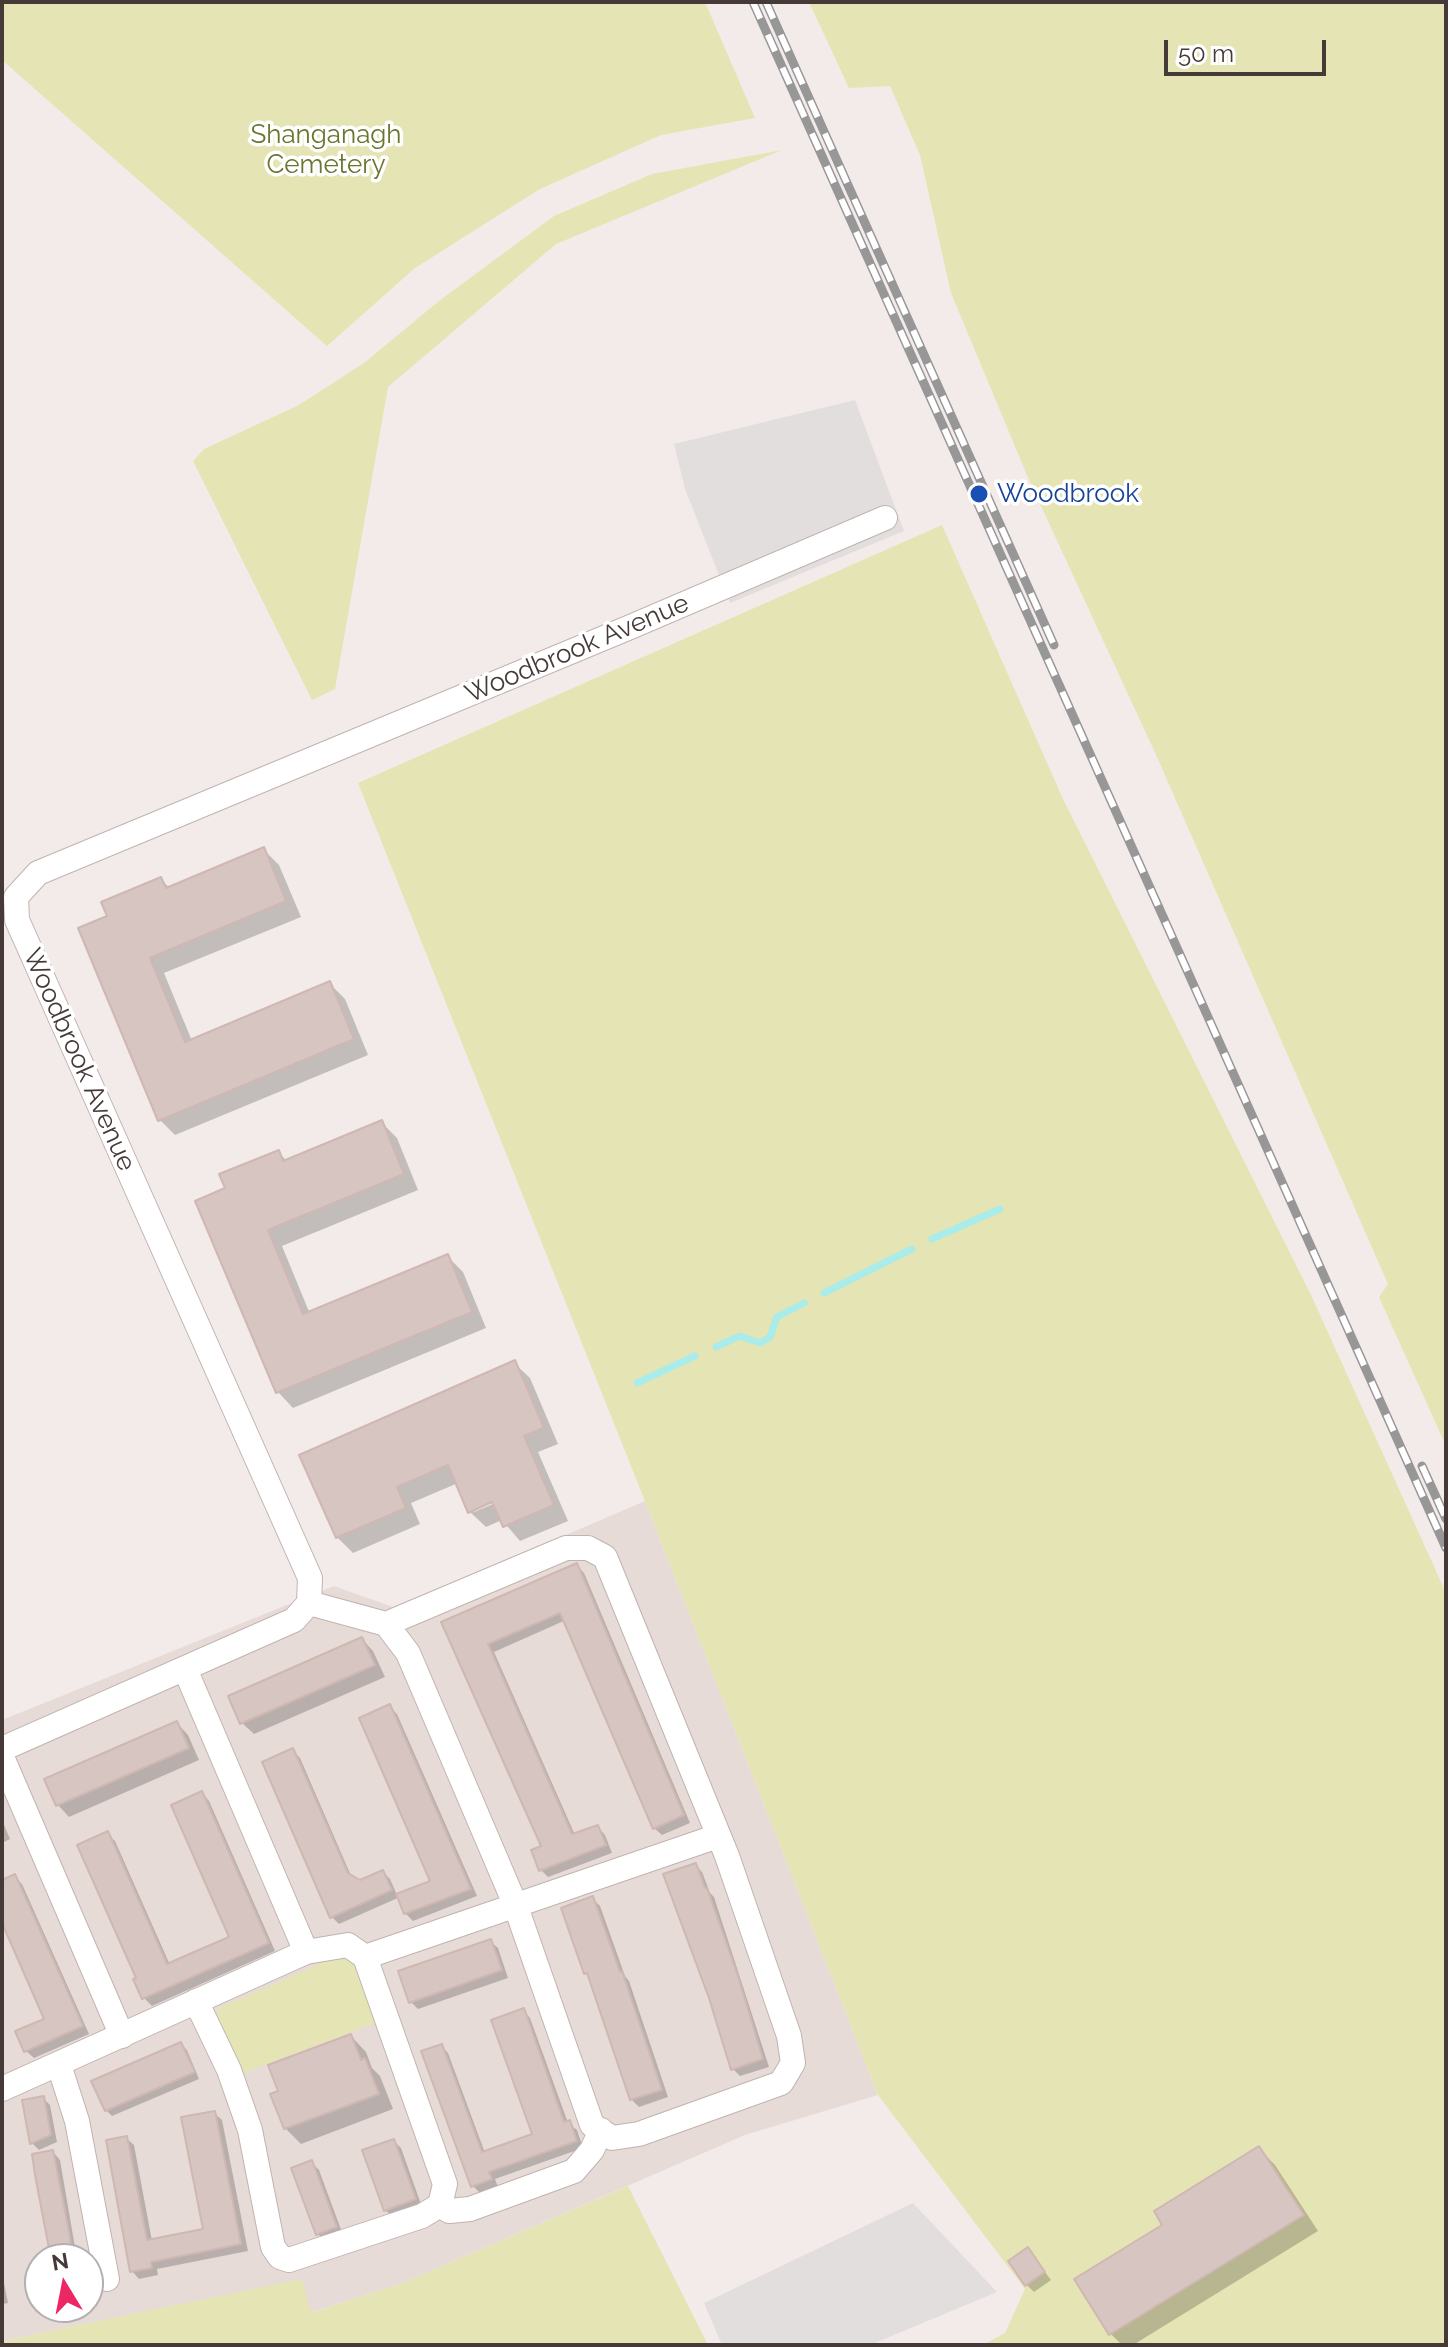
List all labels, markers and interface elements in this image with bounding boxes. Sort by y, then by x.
scale bar [1168,24,1330,74]
text: 50 m [1178,39,1234,68]
park label: Shanganagh Cemetery [250,119,402,180]
place label: Woodbrook [997,478,1139,510]
marker: Woodbrook [968,483,990,505]
street label: Woodbrook Avenue [460,588,694,710]
street label: Woodbrook Avenue [16,944,142,1176]
north arrow [24,2243,104,2323]
text: N [50,2247,71,2276]

